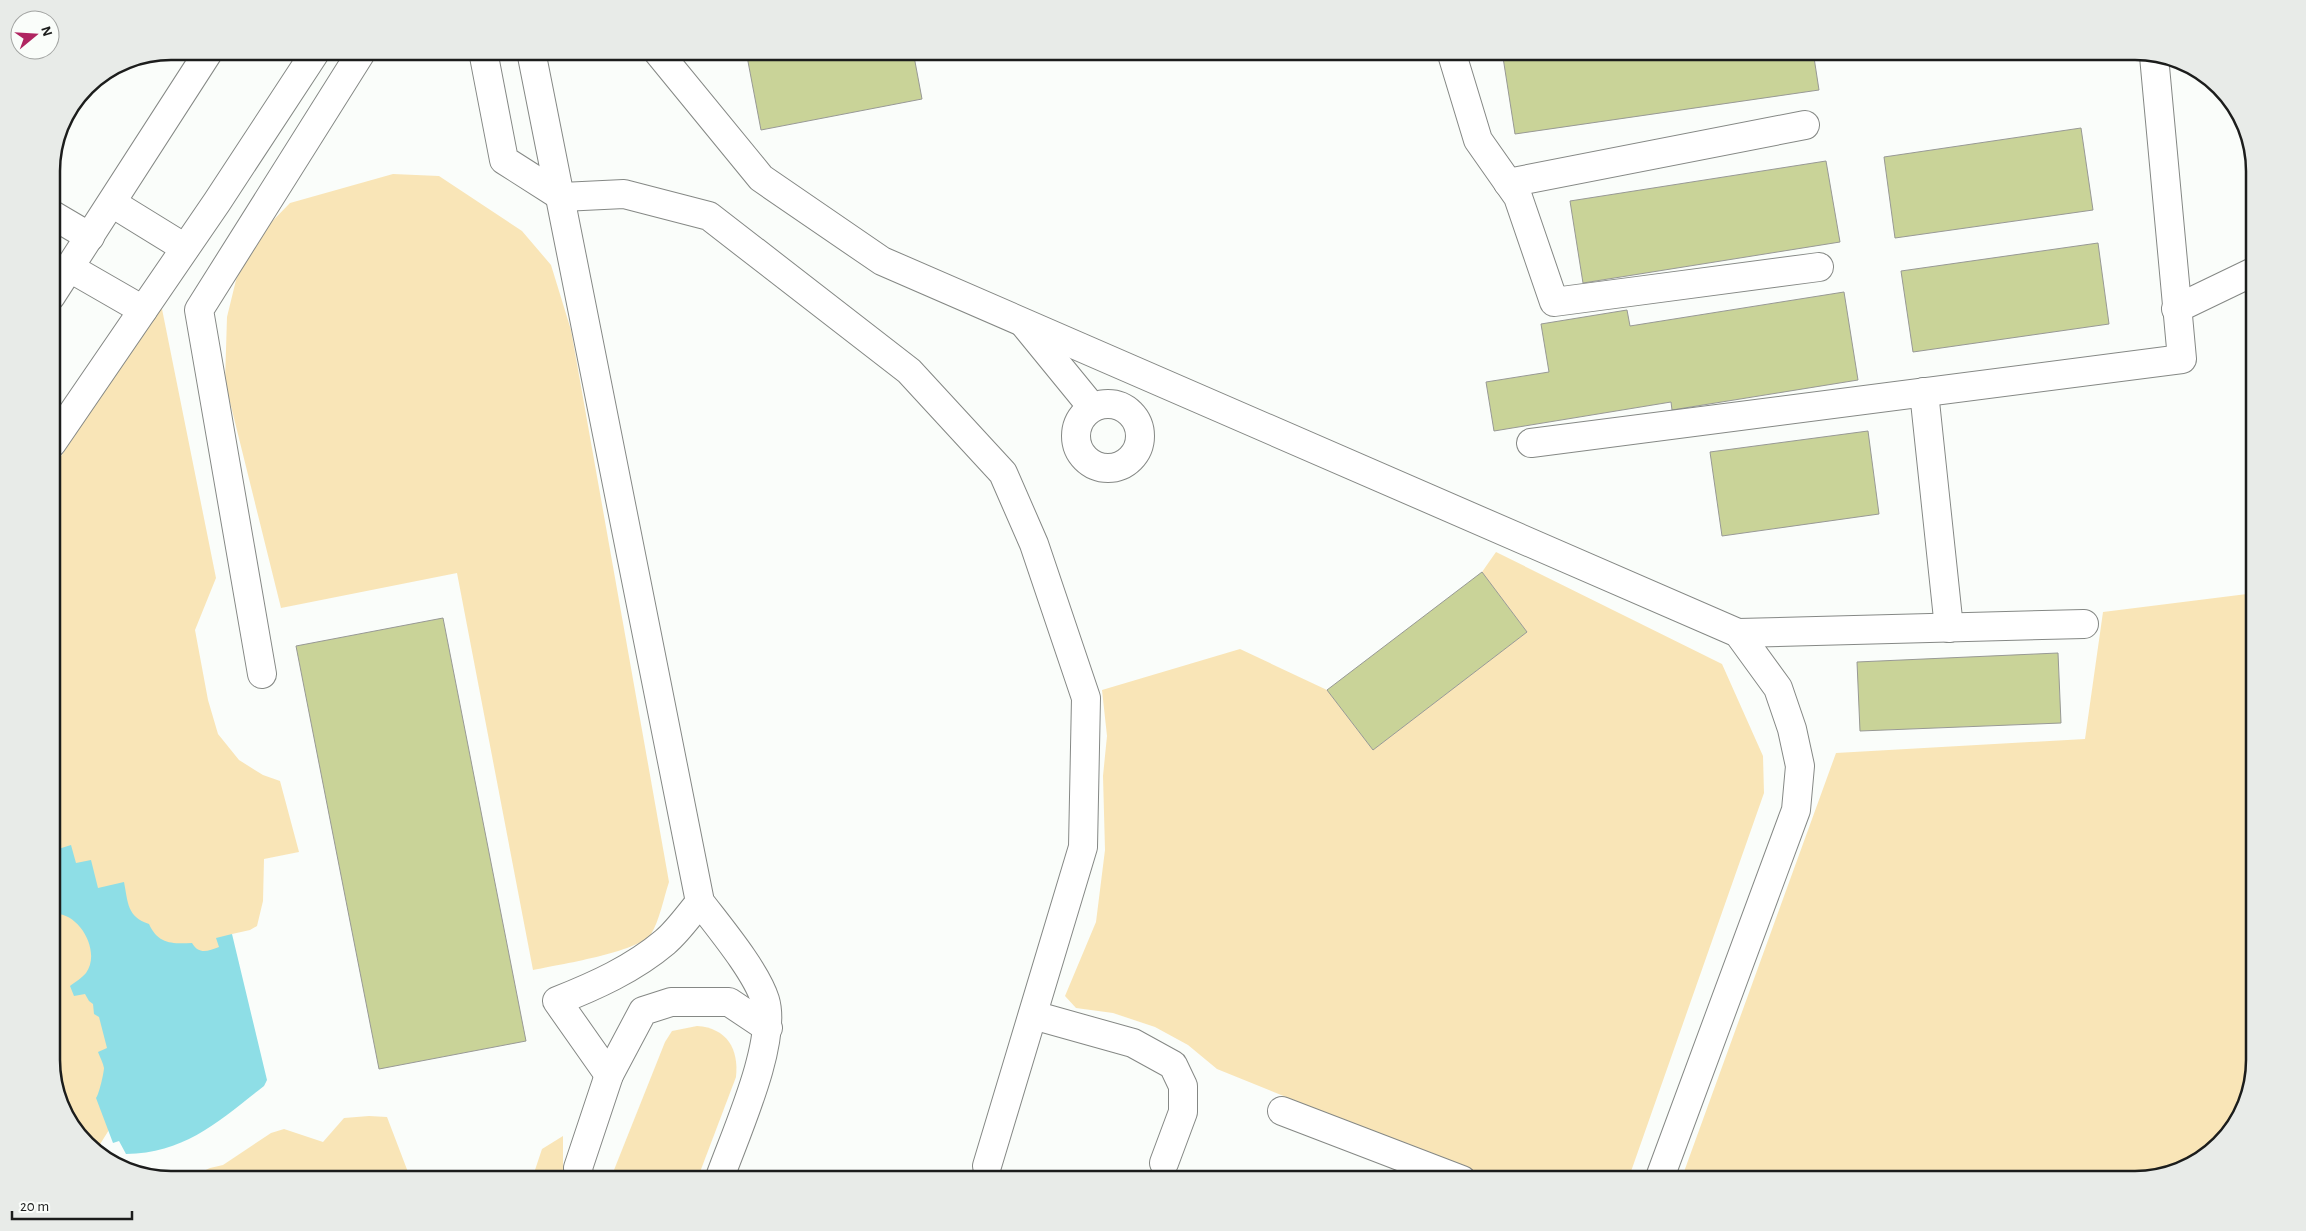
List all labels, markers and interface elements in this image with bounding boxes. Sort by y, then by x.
north arrow [10,10,60,60]
text: N [38,24,55,38]
scale bar [12,1188,132,1220]
text: 20 m [20,1199,49,1214]

